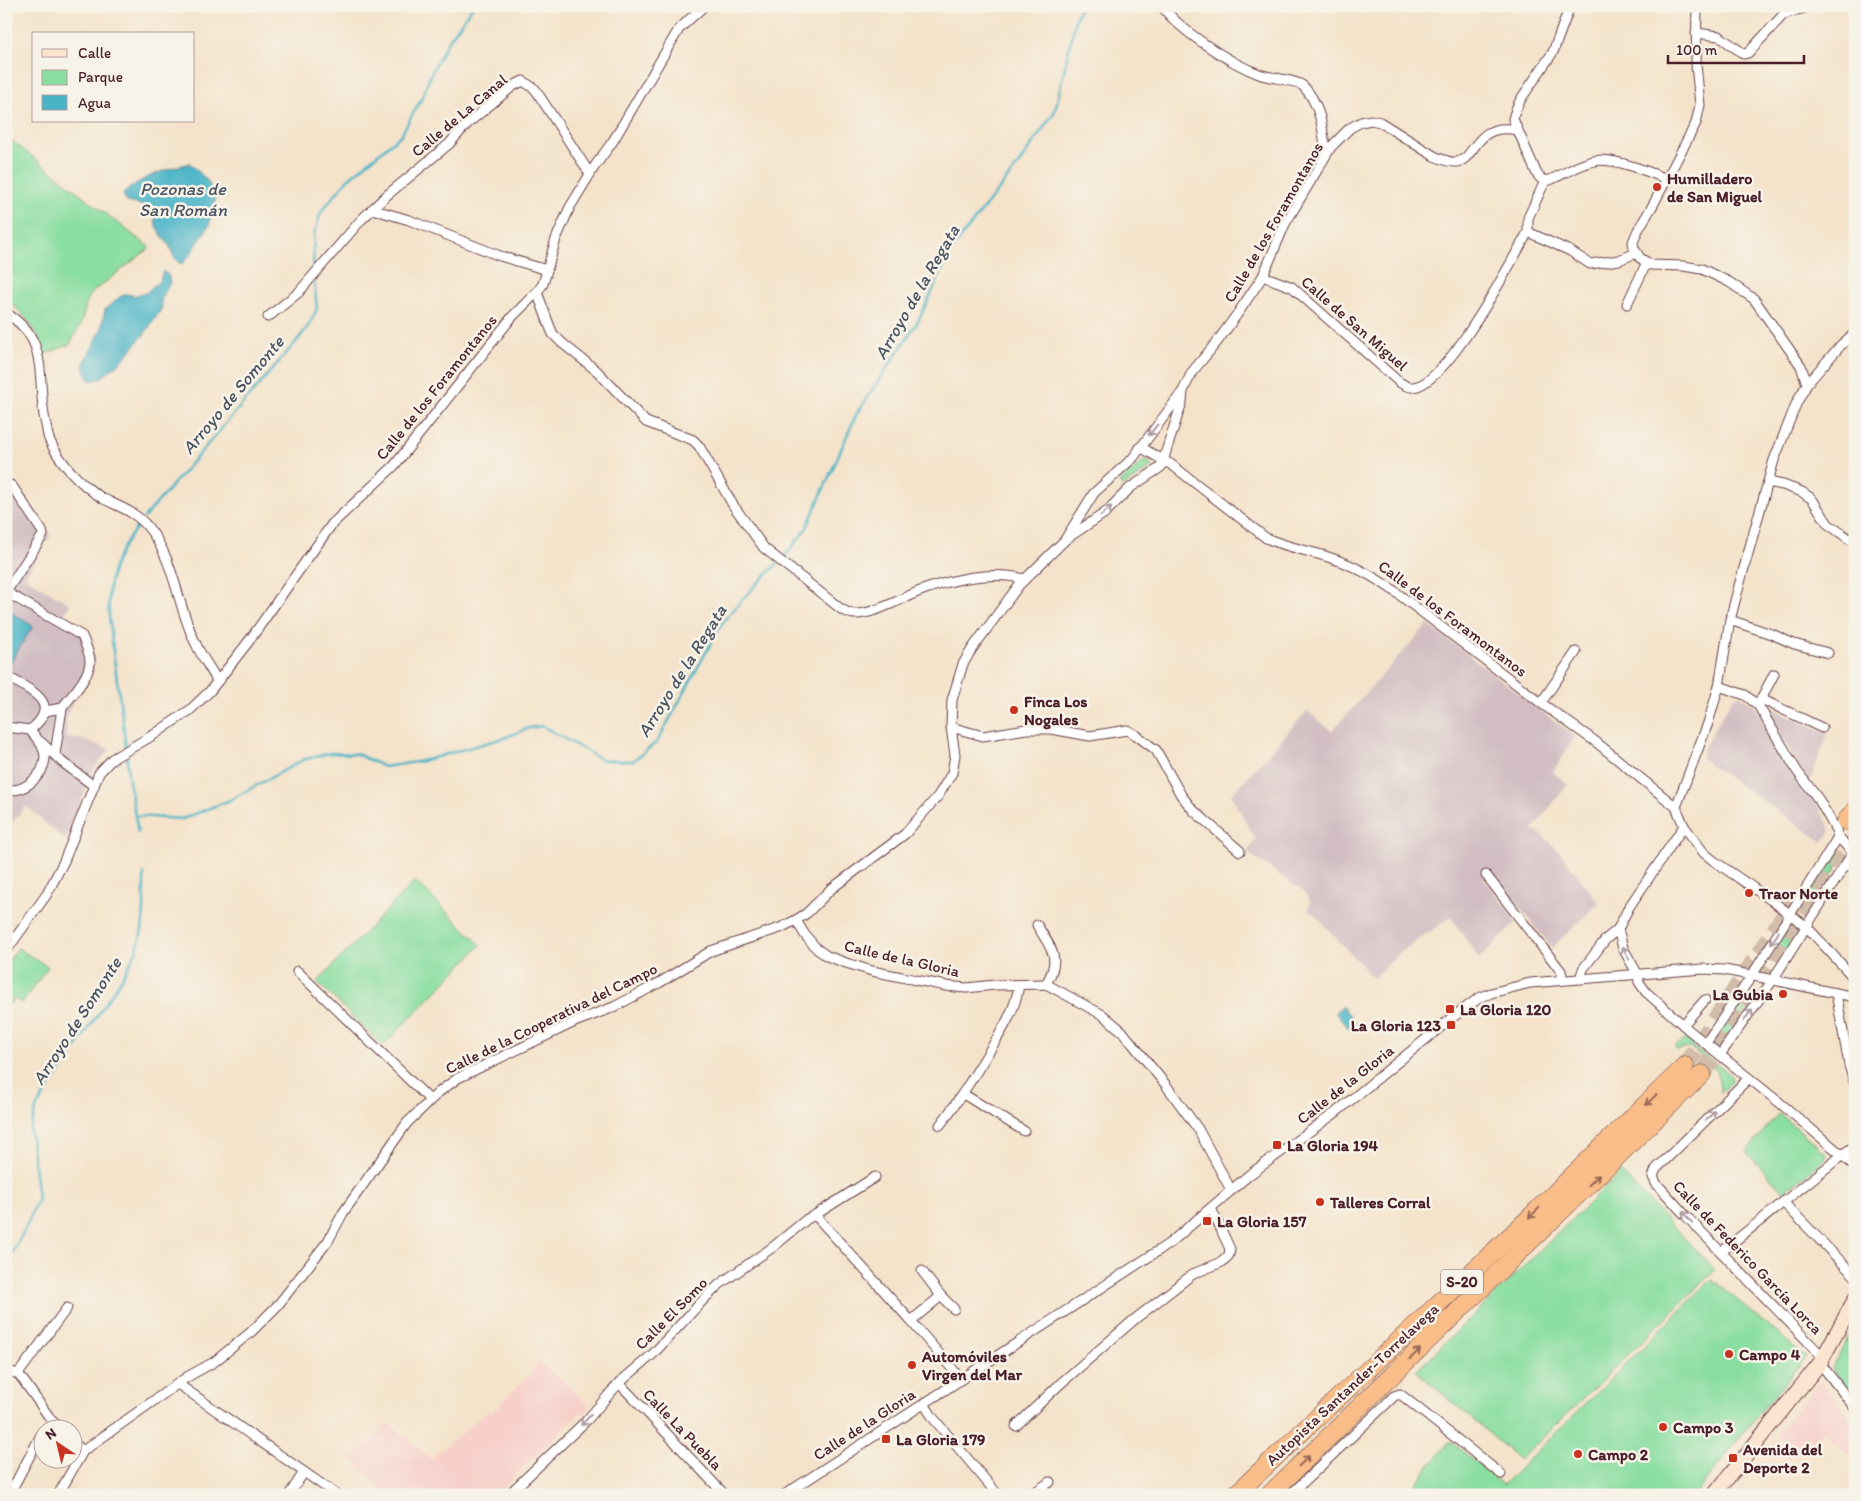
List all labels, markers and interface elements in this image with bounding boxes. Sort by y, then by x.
legend [32,32,195,122]
scale bar [1668,32,1805,64]
text: 100 m [1676,41,1718,59]
text: Calle [78,44,111,62]
text: Parque [78,68,123,86]
street label: Calle de La Canal [408,70,511,161]
text: Agua [78,94,112,112]
street label: Calle de los Foramontanos [1220,139,1327,306]
place label: Humilladero de San Miguel [1667,169,1763,207]
water label: Pozonas de San Román [139,178,228,221]
marker: Humilladero de San Miguel [1651,181,1663,193]
water label: Arroyo de la Regata [870,220,965,363]
street label: Calle de San Miguel [1297,272,1412,375]
street label: Calle de los Foramontanos [372,311,501,464]
water label: Arroyo de Somonte [177,330,290,459]
one-way arrow [1148,423,1159,436]
one-way arrow [1099,506,1112,517]
street label: Calle de los Foramontanos [1374,556,1531,681]
water label: Arroyo de la Regata [632,600,732,741]
place label: Finca Los Nogales [1024,692,1088,730]
marker: Finca Los Nogales [1008,704,1020,716]
place label: Traor Norte [1758,884,1839,903]
marker: Traor Norte [1743,887,1755,899]
one-way arrow [1770,931,1780,945]
street label: Calle de la Gloria [842,936,962,981]
one-way arrow [1621,946,1630,961]
water label: Arroyo de Somonte [28,952,127,1089]
street label: Calle de la Cooperativa del Campo [442,959,660,1078]
place label: La Gubia [1712,985,1774,1004]
marker: La Gubia [1777,988,1789,1000]
place label: La Gloria 120 [1460,1000,1552,1019]
marker: La Gloria 120 [1444,1003,1456,1015]
one-way arrow [1743,1008,1753,1022]
place label: La Gloria 123 [1351,1016,1441,1035]
marker: La Gloria 123 [1445,1019,1457,1031]
street label: Calle de la Gloria [1293,1040,1398,1128]
one-way arrow [1644,1094,1657,1106]
one-way arrow [1704,1110,1716,1122]
place label: La Gloria 194 [1287,1136,1379,1155]
marker: La Gloria 194 [1271,1139,1283,1151]
one-way arrow [1588,1174,1600,1186]
street label: Calle de Federico García Lorca [1669,1176,1826,1338]
place label: Talleres Corral [1329,1193,1431,1212]
marker: Talleres Corral [1314,1196,1326,1208]
one-way arrow [1528,1207,1541,1219]
one-way arrow [1681,1210,1693,1223]
place label: La Gloria 157 [1217,1212,1307,1231]
marker: La Gloria 157 [1201,1215,1213,1227]
road number: S-20 [1441,1270,1483,1294]
street label: Calle El Somo [631,1273,711,1353]
street label: Autopista Santander-Torrelavega [1262,1299,1443,1470]
place label: Campo 4 [1739,1345,1801,1365]
place label: Automóviles Virgen del Mar [921,1347,1023,1385]
one-way arrow [1409,1348,1421,1360]
marker: Campo 4 [1723,1348,1735,1360]
marker: Automóviles Virgen del Mar [906,1359,918,1371]
street label: Calle de la Gloria [810,1384,919,1464]
street label: Calle La Puebla [639,1385,727,1475]
one-way arrow [580,1413,592,1426]
north arrow [32,1418,82,1468]
place label: Campo 3 [1673,1418,1734,1438]
marker: Campo 3 [1657,1421,1669,1433]
text: N [42,1424,60,1443]
place label: La Gloria 179 [896,1430,985,1449]
marker: La Gloria 179 [880,1433,892,1445]
place label: Avenida del Deporte 2 [1742,1440,1823,1478]
place label: Campo 2 [1588,1445,1649,1465]
marker: Campo 2 [1572,1448,1584,1460]
marker: Avenida del Deporte 2 [1727,1452,1739,1464]
one-way arrow [1298,1455,1310,1467]

